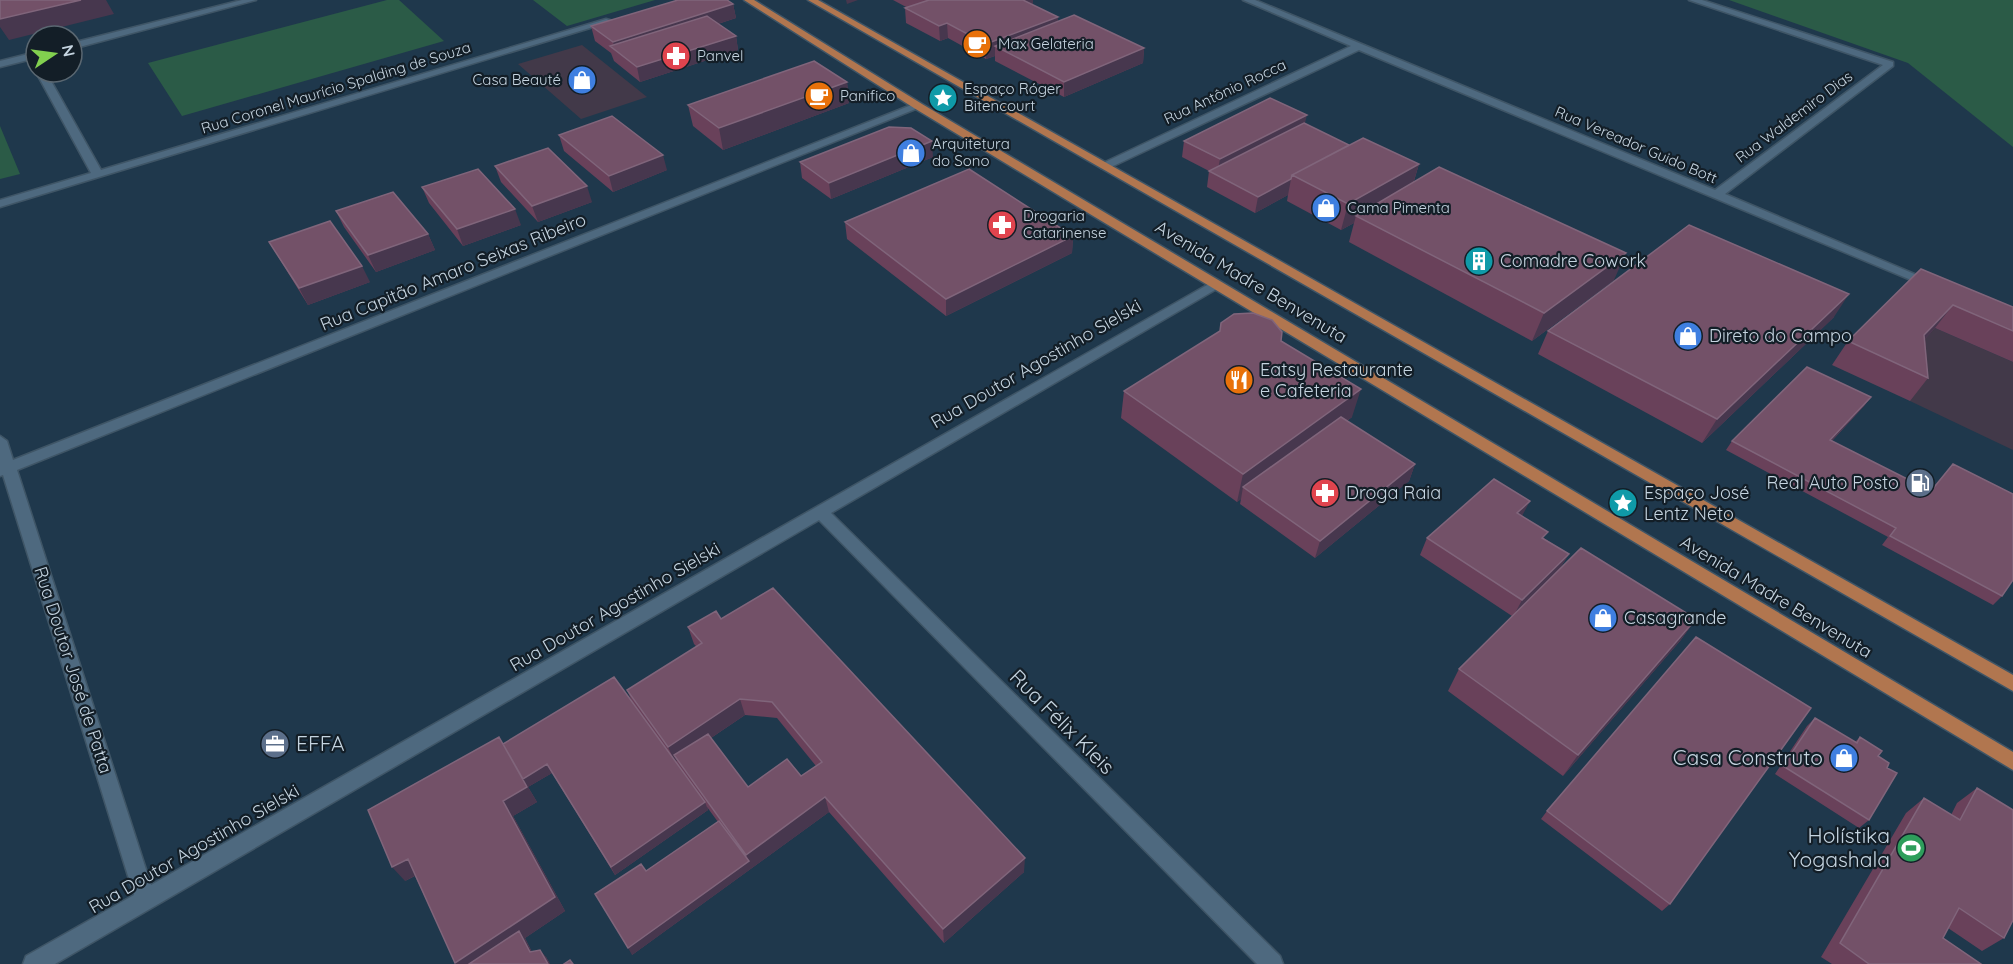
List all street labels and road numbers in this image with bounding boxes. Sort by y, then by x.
street label: Rua Coronel Maurício Spalding de Souza [199,37,473,138]
street label: Rua Antônio Rocca [1161,55,1289,128]
street label: Rua Waldemiro Dias [1731,66,1856,167]
street label: Rua Vereador Guido Bott [1552,102,1720,187]
street label: Rua Capitão Amaro Seixas Ribeiro [316,208,589,336]
street label: Avenida Madre Benvenuta [1151,215,1351,348]
street label: Rua Doutor Agostinho Sielski [926,294,1145,433]
street label: Avenida Madre Benvenuta [1676,530,1876,663]
street label: Rua Doutor Agostinho Sielski [505,537,724,676]
street label: Rua Doutor José de Patta [29,563,118,776]
street label: Rua Félix Kleis [1005,663,1121,779]
street label: Rua Doutor Agostinho Sielski [84,779,303,918]

